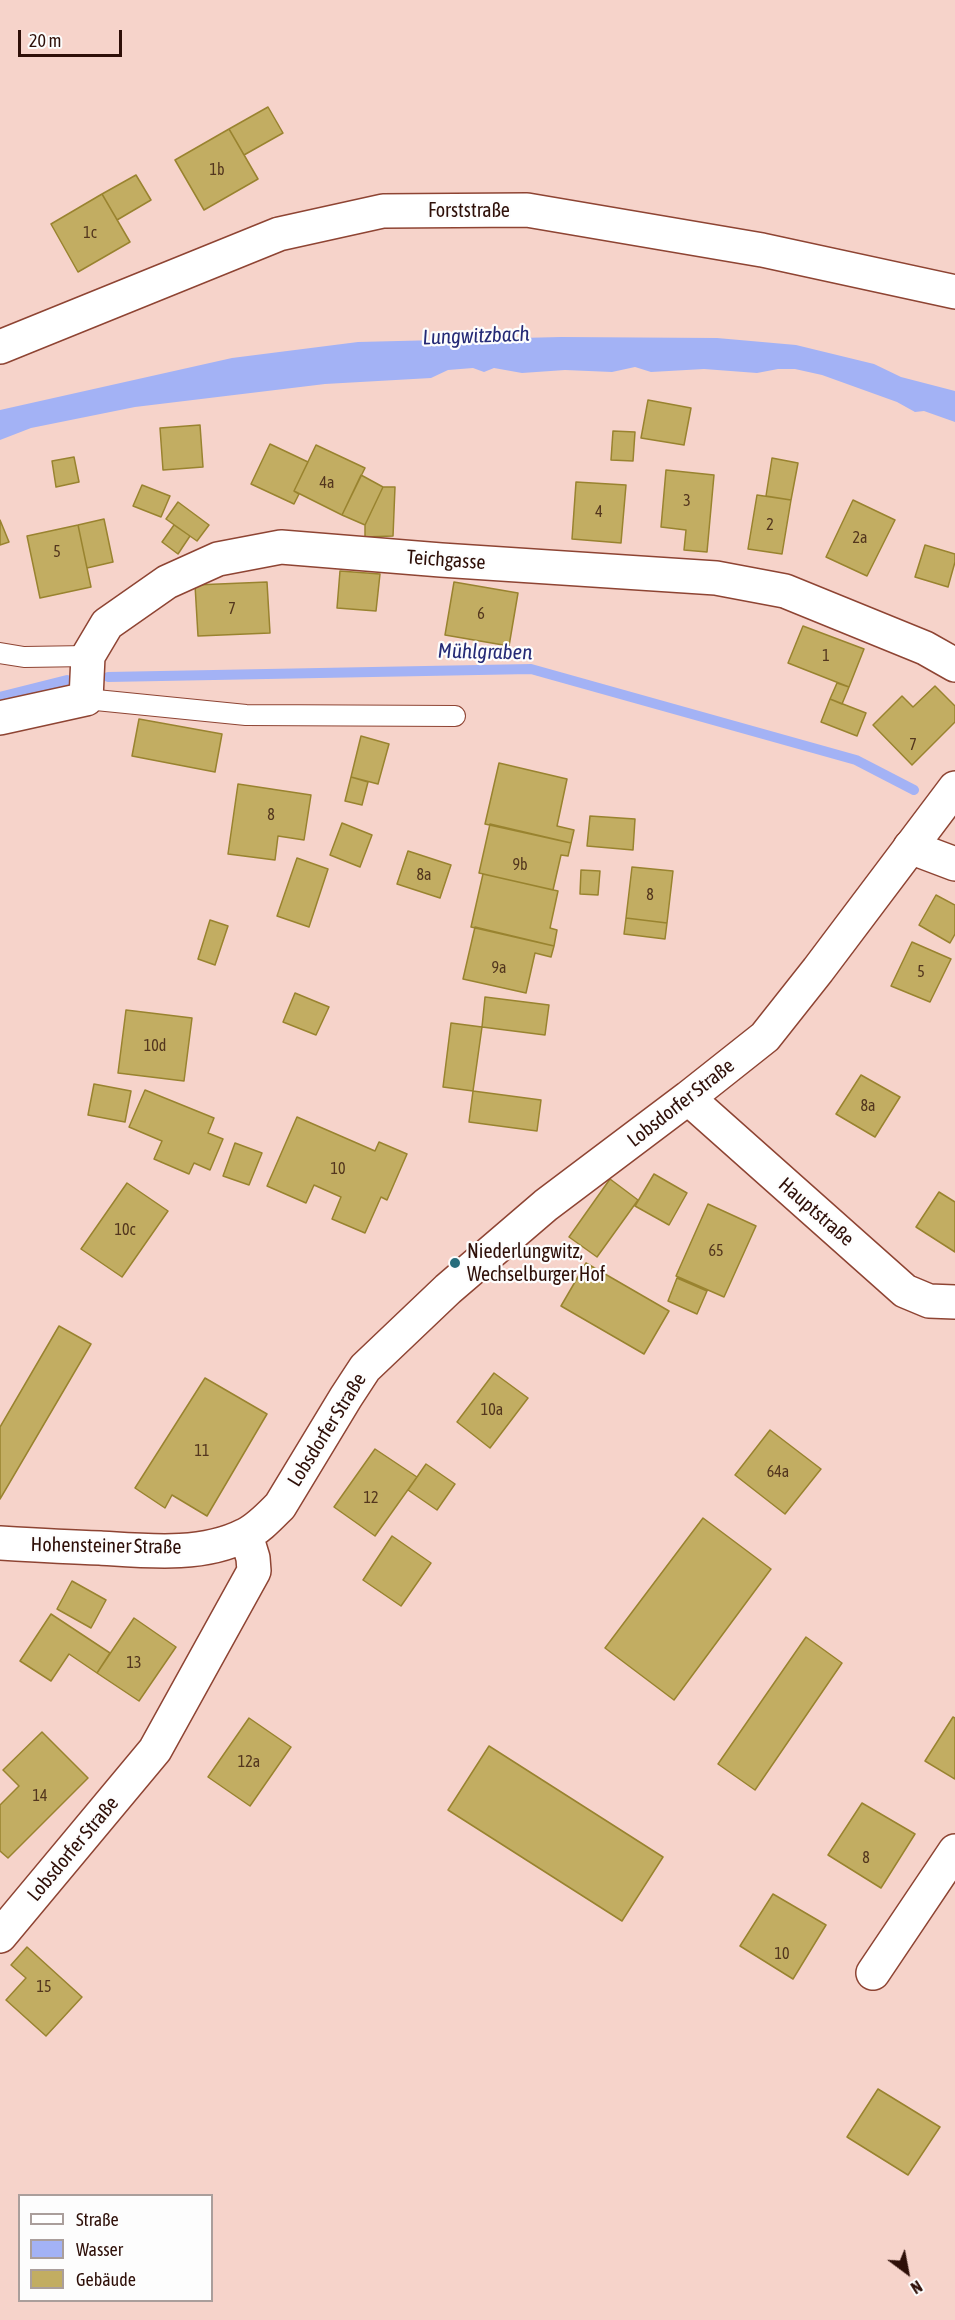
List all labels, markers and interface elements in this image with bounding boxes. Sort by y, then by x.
scale bar [21,18,124,56]
text: 20 m [29,30,61,51]
house number: 1b [209,160,225,180]
street label: Forststraße [428,199,510,223]
house number: 1c [83,223,97,243]
water label: Lungwitzbach [422,322,530,350]
house number: 4a [320,473,334,493]
house number: 3 [683,491,691,511]
house number: 4 [595,502,603,522]
house number: 2 [766,515,774,535]
house number: 2a [853,528,867,548]
house number: 5 [53,542,61,562]
street label: Teichgasse [406,545,486,575]
house number: 7 [228,599,236,619]
house number: 6 [477,604,485,624]
water label: Mühlgraben [438,639,532,665]
house number: 1 [822,646,830,666]
house number: 7 [909,735,917,755]
house number: 8 [267,805,275,825]
house number: 9b [512,855,528,875]
house number: 8a [417,865,431,885]
house number: 8 [646,885,654,905]
house number: 9a [492,958,506,978]
house number: 5 [917,962,925,982]
house number: 10d [144,1036,166,1056]
street label: Lobsdorfer Straße [623,1054,739,1152]
house number: 8a [861,1096,875,1116]
house number: 10 [330,1159,346,1179]
street label: Hauptstraße [773,1173,859,1251]
house number: 10c [115,1220,135,1240]
place label: Niederlungwitz, Wechselburger Hof [467,1240,605,1287]
house number: 65 [708,1241,724,1261]
marker: Niederlungwitz, Wechselburger Hof [448,1256,462,1270]
street label: Lobsdorfer Straße [283,1369,371,1491]
house number: 10a [481,1400,503,1420]
house number: 11 [194,1441,210,1461]
house number: 64a [767,1462,789,1482]
house number: 12 [363,1488,379,1508]
street label: Hohensteiner Straße [30,1533,182,1559]
house number: 13 [126,1653,142,1673]
house number: 12a [238,1752,260,1772]
house number: 14 [32,1786,48,1806]
street label: Lobsdorfer Straße [22,1792,124,1906]
house number: 8 [862,1848,870,1868]
house number: 10 [774,1944,790,1964]
house number: 15 [36,1977,52,1997]
legend [18,2194,213,2302]
text: Straße [76,2209,119,2230]
text: Wasser [76,2239,123,2260]
north arrow [877,2242,937,2302]
text: Gebäude [76,2269,136,2290]
text: N [908,2277,925,2297]

